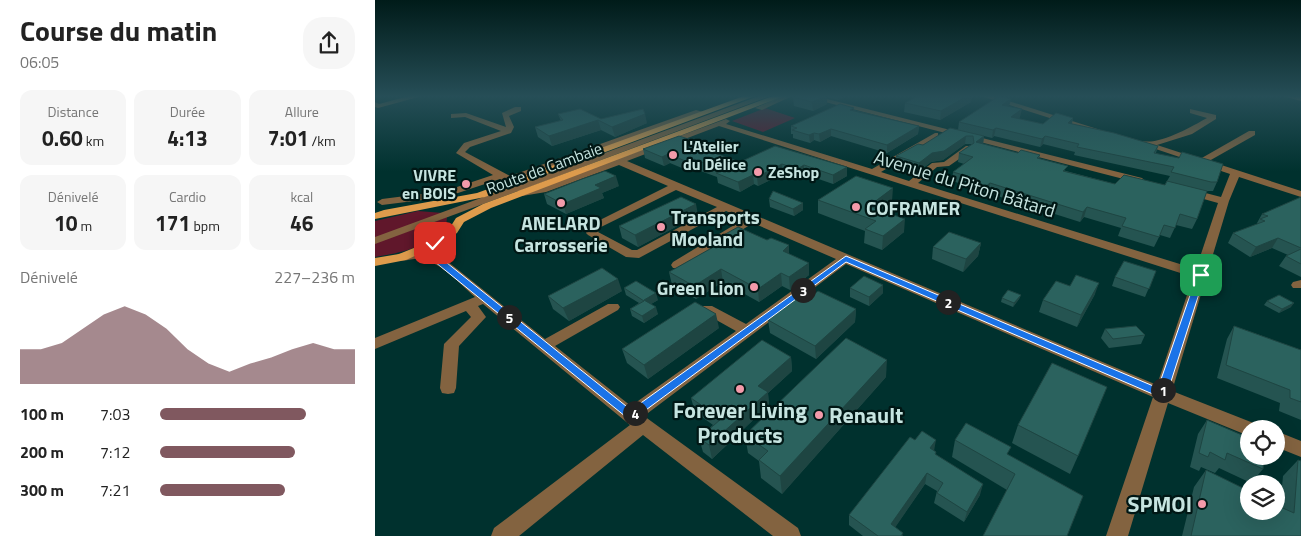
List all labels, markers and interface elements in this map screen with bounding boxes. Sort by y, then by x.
text: Course du matin [20,9,217,52]
button: share [303,17,355,69]
text: 06:05 [20,50,59,74]
text: Distance [48,101,99,122]
text: Durée [170,101,205,122]
text: Allure [285,101,319,122]
text: 0.60 [42,122,83,154]
text: 4:13 [167,122,208,154]
text: 7:01 [268,122,309,154]
text: km [83,130,104,151]
text: /km [309,130,336,151]
place label: L'Atelier du Délice [683,134,746,176]
street label: Route de Cambaie [483,136,605,200]
street label: Avenue du Piton Bâtard [871,142,1059,224]
marker: L'Atelier du Délice [667,149,679,161]
place label: ZeShop [768,160,820,184]
place label: VIVRE en BOIS [402,163,456,205]
marker: ZeShop [752,166,764,178]
marker: VIVRE en BOIS [460,178,472,190]
text: Dénivelé [48,186,99,207]
text: Cardio [169,186,206,207]
text: kcal [290,186,313,207]
place label: COFRAMER [866,193,960,222]
marker: ANELARD Carrosserie [555,197,567,209]
marker: COFRAMER [850,201,862,213]
place label: Transports Mooland [671,202,760,253]
text: 10 [54,207,78,239]
text: 171 [155,207,190,239]
text: 46 [290,207,314,239]
place label: ANELARD Carrosserie [514,208,608,259]
text: m [78,215,92,236]
text: bpm [190,215,220,236]
marker: Transports Mooland [655,221,667,233]
pin [414,222,456,264]
icon: check [421,229,449,257]
pin [1180,254,1222,296]
icon: arrive [1187,261,1215,289]
text: Dénivelé [20,265,78,289]
text: 227–236 m [274,265,355,289]
place label: Green Lion [657,273,744,302]
pin: 3 [791,278,815,302]
text: 3 [800,280,807,301]
marker: Green Lion [748,281,760,293]
pin: 2 [935,290,961,314]
text: 2 [945,292,952,313]
pin: 5 [497,304,521,330]
text: 5 [506,307,513,328]
pin: 1 [1151,378,1175,402]
text: 1 [1160,380,1167,401]
marker: Forever Living Products [734,383,746,395]
place label: Forever Living Products [673,393,807,452]
place label: Renault [829,398,903,432]
pin: 4 [623,400,647,426]
text: 100 m [20,402,64,426]
text: 7:03 [100,402,130,426]
text: 4 [632,403,639,424]
marker: Renault [813,409,825,421]
map controls [1240,420,1285,520]
button: locate [1240,420,1285,465]
text: 200 m [20,440,64,464]
text: 7:12 [100,440,130,464]
button: layers [1240,475,1285,520]
text: 300 m [20,478,64,502]
text: 7:21 [100,478,130,502]
place label: SPMOI [1128,487,1192,521]
marker: SPMOI [1196,498,1208,510]

